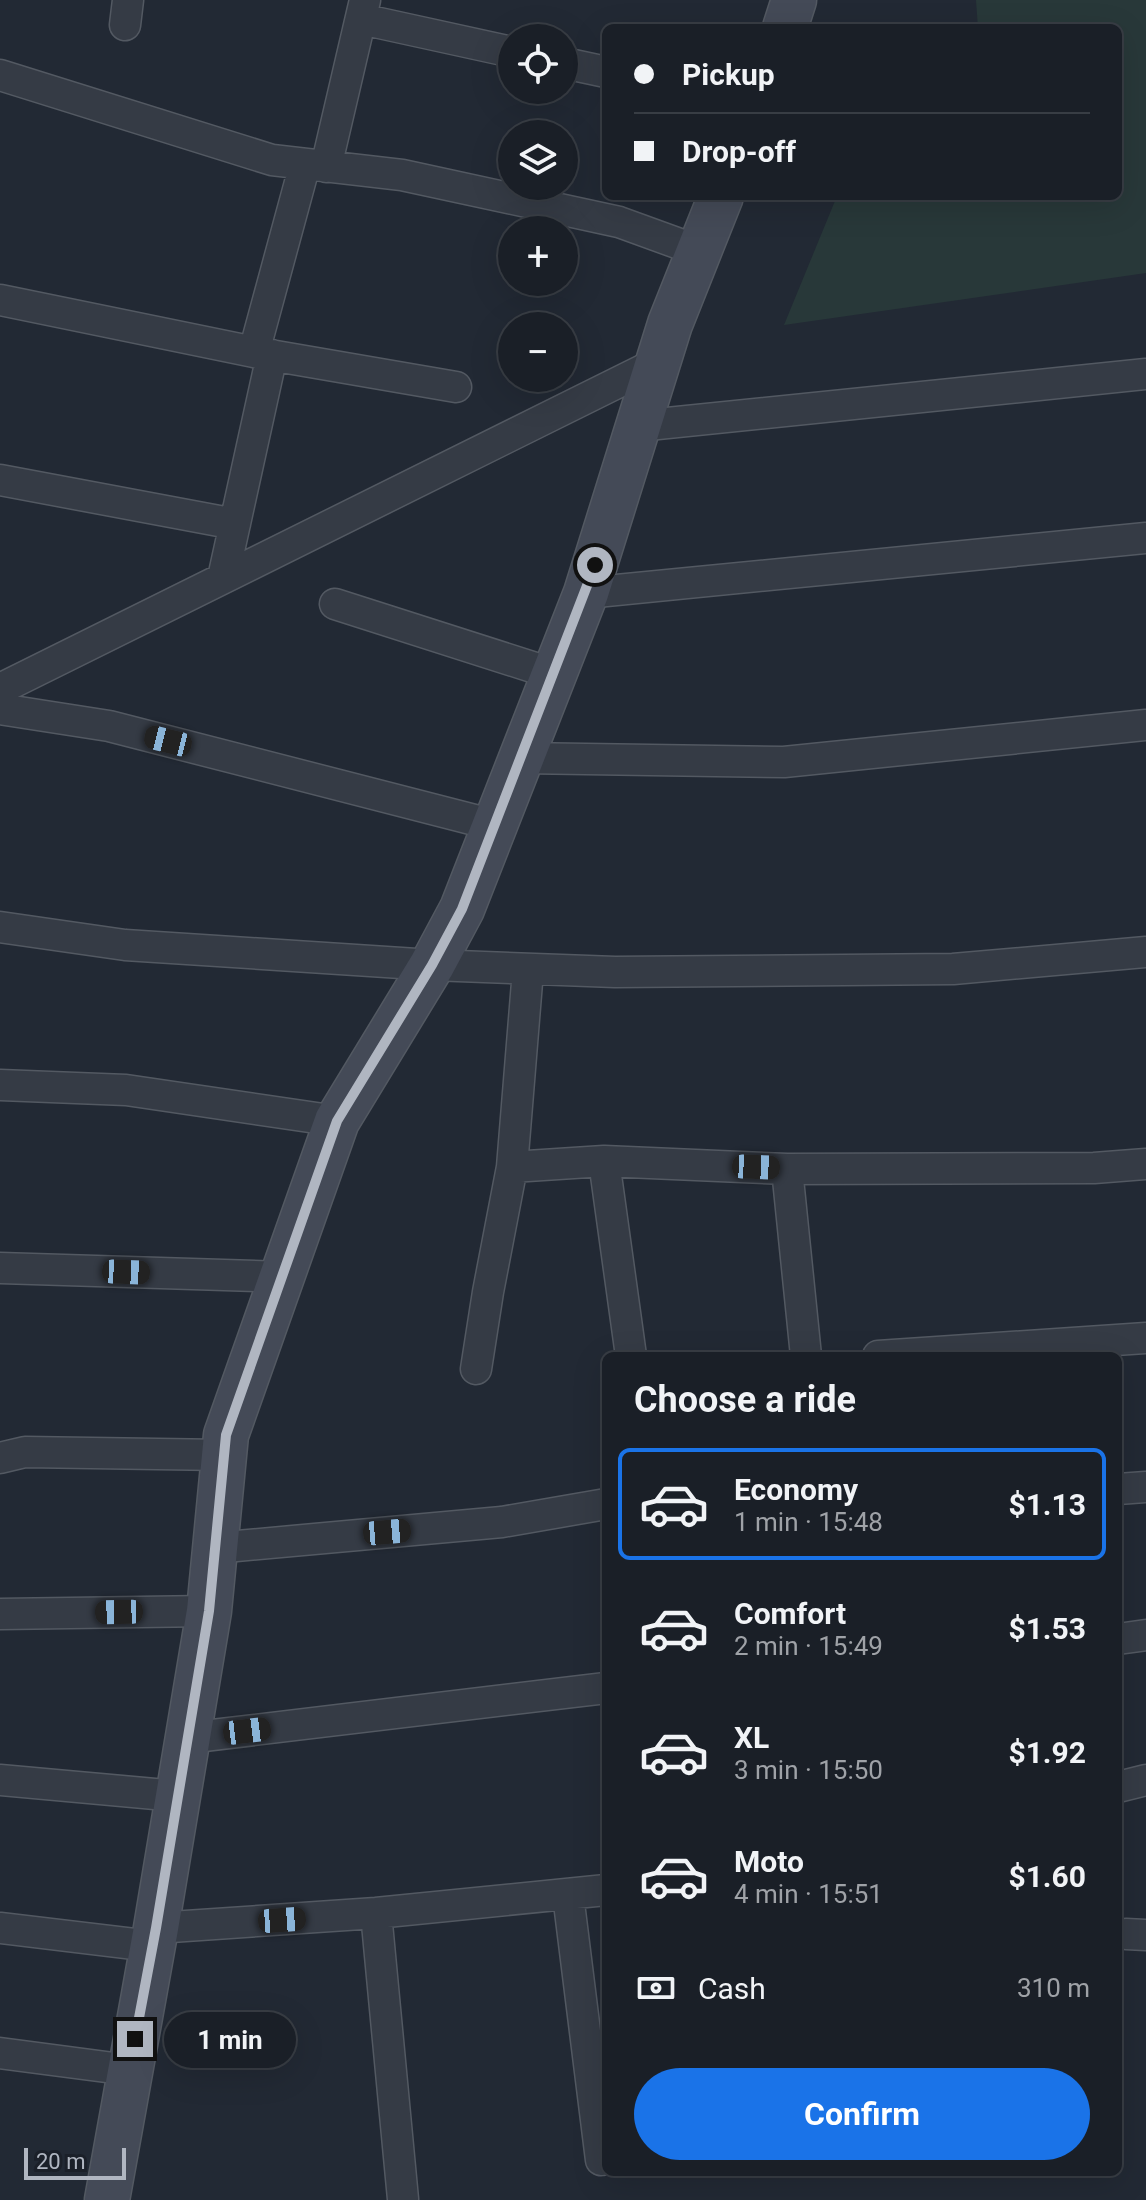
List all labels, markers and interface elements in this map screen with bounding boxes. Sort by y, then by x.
map controls [498,24,578,392]
button: locate [498,24,578,104]
text: Pickup [682,57,775,92]
button: layers [498,120,578,200]
text: Drop-off [682,134,796,169]
button: + [498,216,578,296]
button: − [498,312,578,392]
route start [577,547,613,583]
car [142,724,194,758]
car [732,1154,780,1180]
car [102,1259,150,1285]
text: Choose a ride [634,1379,856,1421]
icon: car [638,1468,710,1540]
text: Economy [734,1472,858,1507]
text: $1.13 [1008,1487,1086,1522]
text: 1 min · 15:48 [734,1507,883,1537]
car [362,1518,412,1546]
icon: car [638,1592,710,1664]
text: Comfort [734,1596,846,1631]
car [95,1600,143,1624]
text: $1.53 [1008,1611,1086,1646]
text: 2 min · 15:49 [734,1631,883,1661]
car [222,1716,272,1746]
icon: car [638,1716,710,1788]
text: XL [734,1720,769,1755]
text: $1.92 [1008,1735,1086,1770]
text: 3 min · 15:50 [734,1755,883,1785]
icon: car [638,1840,710,1912]
text: Moto [734,1844,804,1879]
text: $1.60 [1008,1859,1086,1894]
text: 4 min · 15:51 [734,1879,883,1909]
car [257,1906,307,1934]
icon: cash [634,1966,678,2010]
text: Cash [698,1971,766,2006]
text: 310 m [1017,1973,1090,2003]
callout: 1 min [163,2011,295,2067]
route end [117,2021,153,2057]
text: 1 min [197,2025,263,2055]
button: Confirm [634,2068,1090,2160]
scale bar [24,2144,126,2180]
text: 20 m [36,2149,85,2174]

